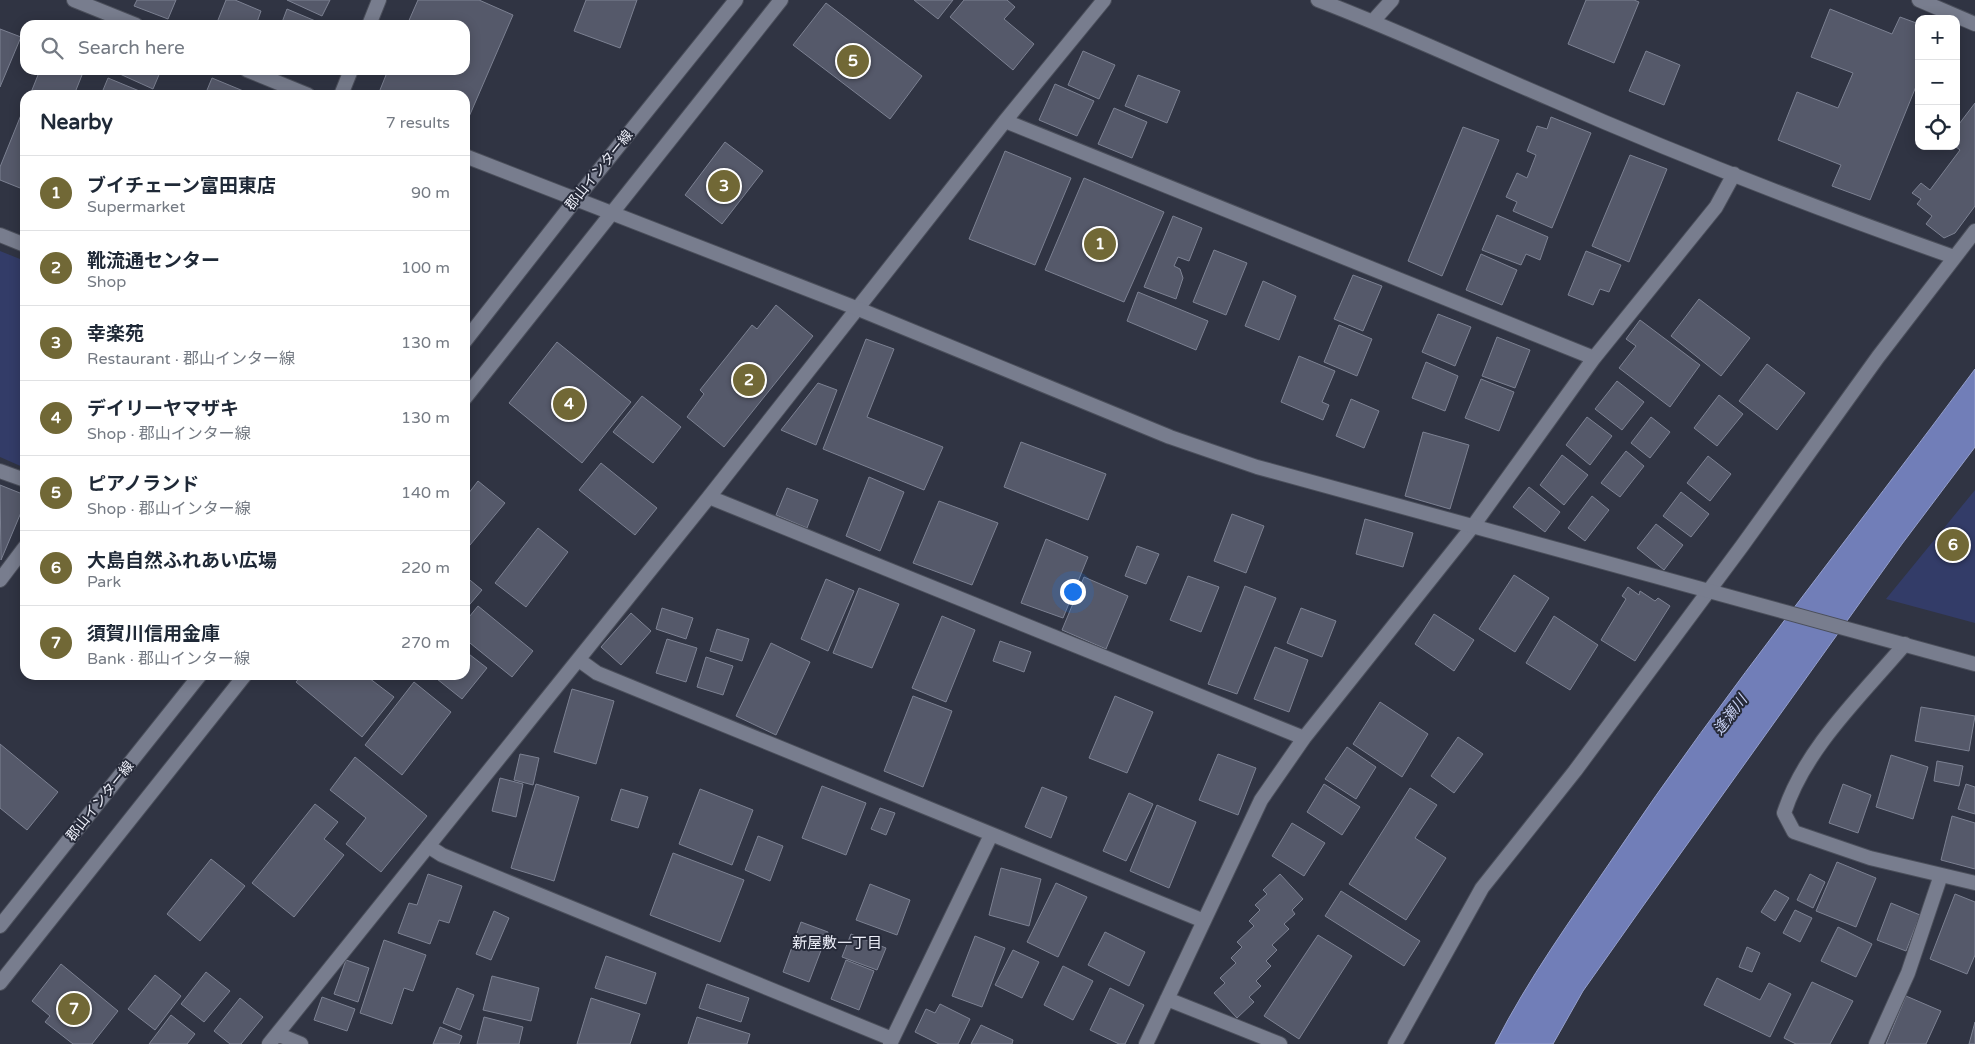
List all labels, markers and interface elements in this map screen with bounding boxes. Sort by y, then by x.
map controls [1915,15,1960,150]
button: + [1915,15,1960,60]
search box [20,20,470,75]
icon: search [38,34,66,62]
text: Search here [78,37,185,59]
pin: 5 [837,42,869,80]
button: − [1915,60,1960,105]
button: locate [1915,105,1960,150]
text: Nearby [40,110,113,135]
text: 7 results [386,113,450,133]
street label: 郡山インター線 [562,127,636,213]
pin: 3 [708,167,740,205]
text: ブイチェーン富田東店 [87,175,276,197]
text: 1 [51,183,61,203]
text: 90 m [411,183,450,203]
text: Supermarket [87,197,185,217]
pin: 1 [1084,225,1116,263]
text: 靴流通センター [87,250,220,272]
text: 2 [51,258,61,278]
text: 100 m [401,258,450,278]
text: Shop [87,272,126,292]
text: 幸楽苑 [87,323,144,345]
text: 3 [51,333,61,353]
text: 130 m [401,333,450,353]
text: Restaurant · 郡山インター線 [87,349,295,369]
pin: 2 [733,361,765,399]
pin: 4 [553,385,585,423]
text: デイリーヤマザキ [87,398,239,420]
text: 4 [51,408,61,428]
text: 130 m [401,408,450,428]
text: Shop · 郡山インター線 [87,424,251,444]
text: ピアノランド [87,473,199,495]
text: 5 [51,483,61,503]
text: 140 m [401,483,450,503]
text: Shop · 郡山インター線 [87,499,251,519]
pin: 6 [1937,526,1969,564]
text: 大島自然ふれあい広場 [87,550,277,572]
text: 6 [51,558,61,578]
text: 220 m [401,558,450,578]
text: Park [87,572,121,592]
your location [1060,579,1086,605]
text: 須賀川信用金庫 [87,623,220,645]
text: 7 [51,633,61,653]
text: 270 m [401,633,450,653]
text: Bank · 郡山インター線 [87,649,250,669]
water label: 逢瀬川 [1709,690,1752,738]
street label: 郡山インター線 [63,758,137,844]
district label: 新屋敷一丁目 [792,934,882,952]
pin: 7 [58,990,90,1028]

